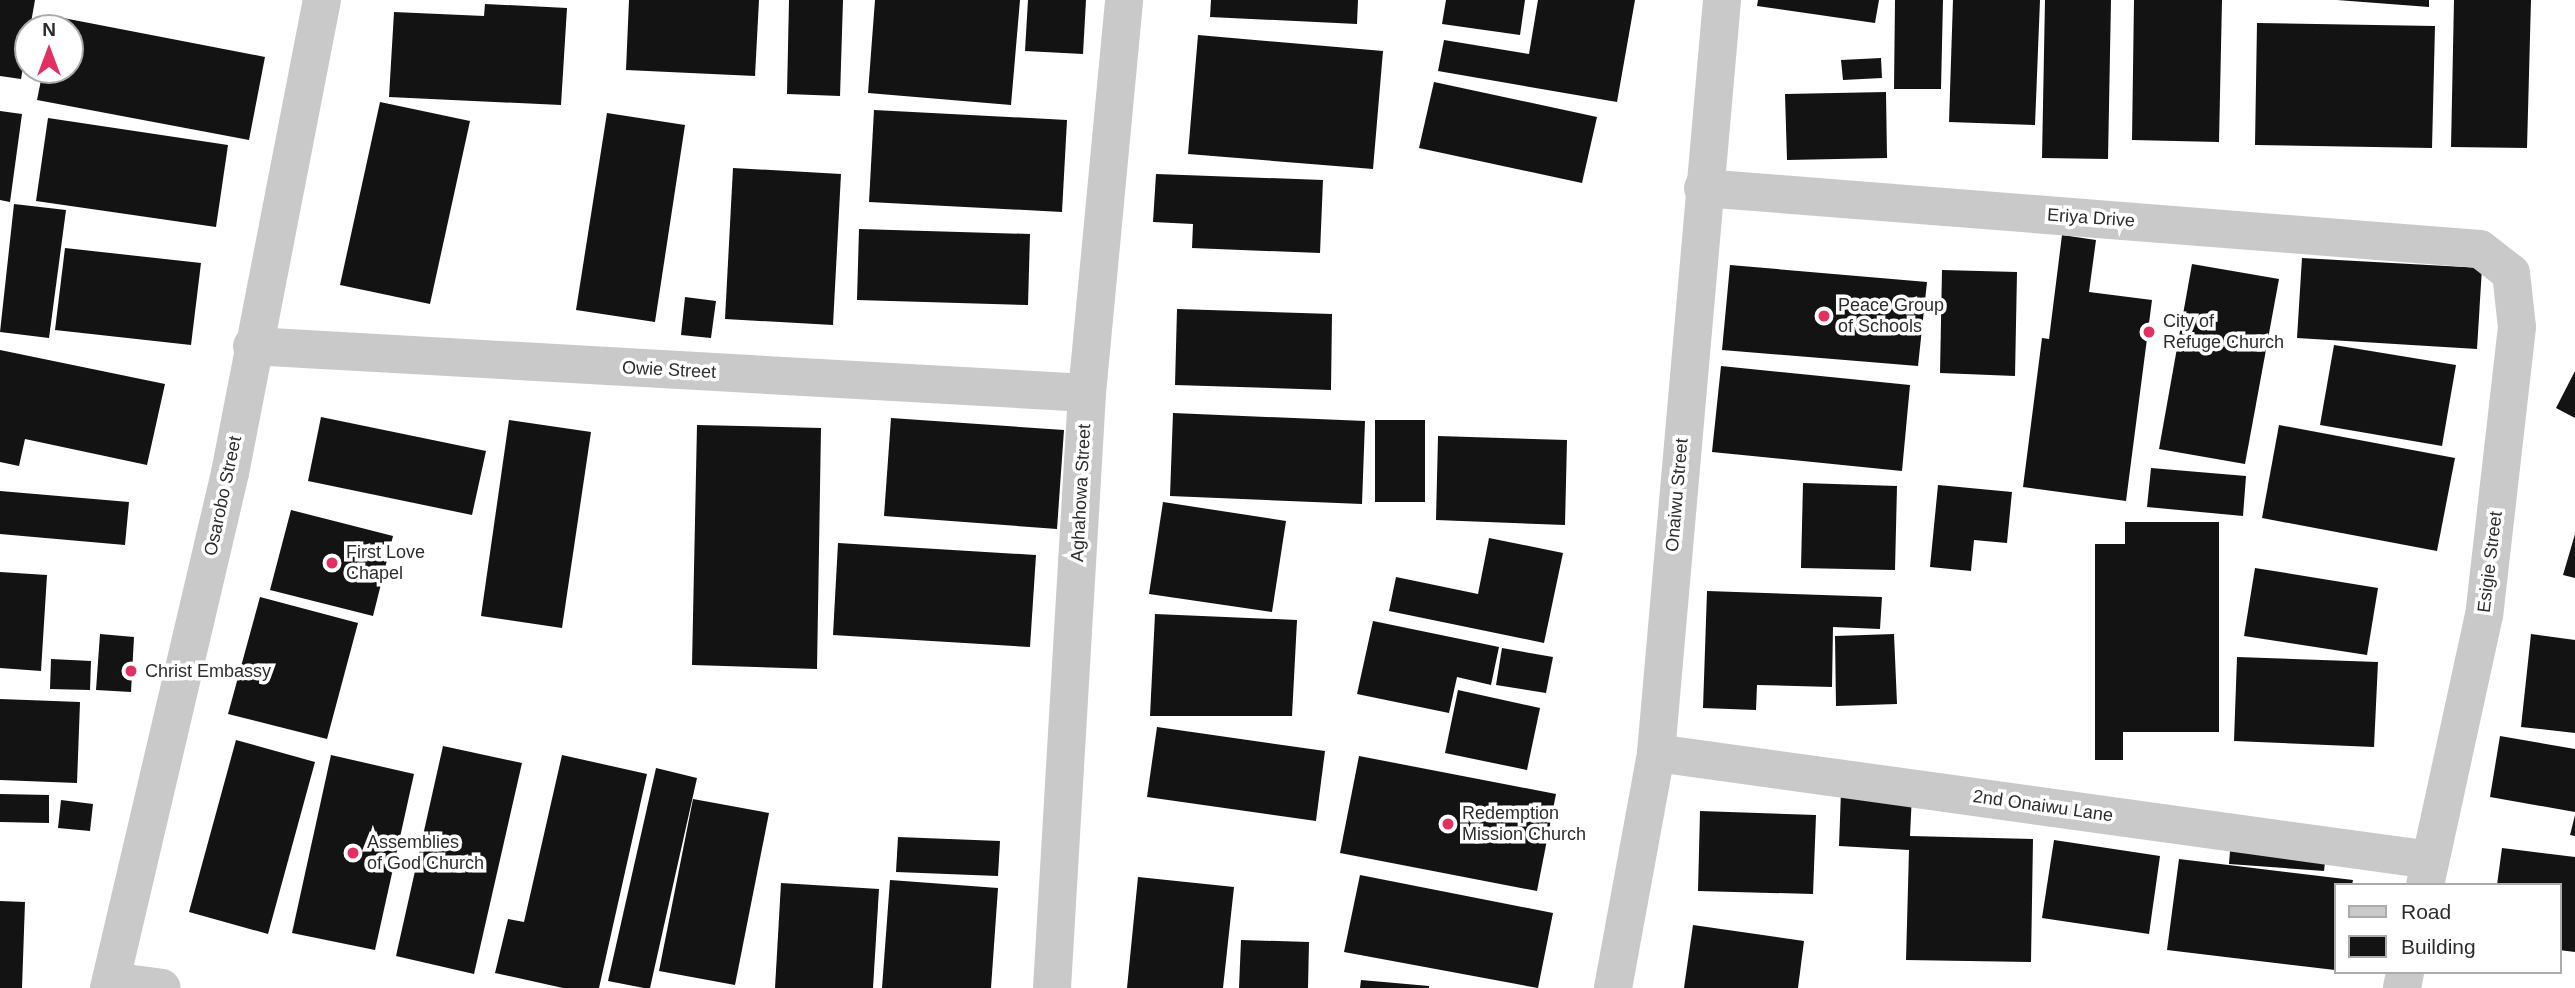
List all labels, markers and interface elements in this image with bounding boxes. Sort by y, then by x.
north arrow [14,14,84,84]
text: N [42,19,56,40]
street label: Eriya Drive [2046,204,2136,232]
place label: Peace Group of Schools [1838,295,1944,338]
marker: Peace Group of Schools [1816,308,1832,324]
place label: City of Refuge Church [2163,311,2284,354]
marker: City of Refuge Church [2141,324,2157,340]
street label: Owie Street [621,357,717,383]
street label: Aghahowa Street [1067,423,1095,563]
street label: Osarobo Street [200,434,246,558]
street label: Onaiwu Street [1661,437,1693,553]
street label: Esigie Street [2473,510,2507,614]
place label: First Love Chapel [346,542,425,584]
marker: First Love Chapel [324,555,340,571]
place label: Christ Embassy [145,660,271,682]
marker: Christ Embassy [123,663,139,679]
street label: 2nd Onaiwu Lane [1972,785,2114,827]
place label: Redemption Mission Church [1462,803,1586,846]
marker: Redemption Mission Church [1440,816,1456,832]
place label: Assemblies of God Church [367,832,484,874]
marker: Assemblies of God Church [345,845,361,861]
legend [2334,883,2561,974]
text: Road [2401,900,2451,923]
text: Building [2401,935,2476,958]

